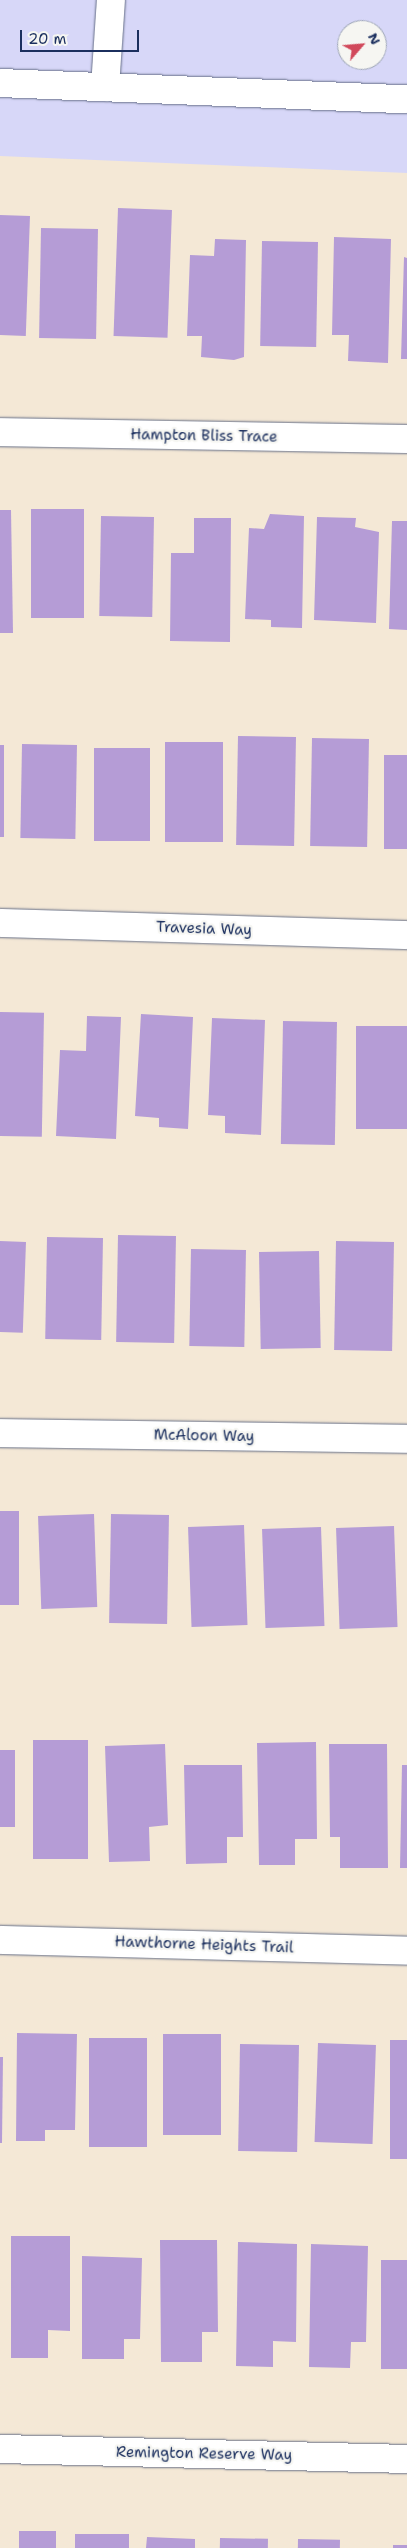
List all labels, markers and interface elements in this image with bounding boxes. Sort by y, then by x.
scale bar [22,20,141,52]
north arrow [337,20,387,70]
text: 20 m [28,29,67,49]
text: N [364,30,385,48]
street label: Hampton Bliss Trace [130,426,278,446]
street label: Travesia Way [156,918,252,940]
street label: McAloon Way [154,1426,254,1446]
street label: Hawthorne Heights Trail [114,1933,294,1957]
street label: Remington Reserve Way [116,2443,292,2465]

